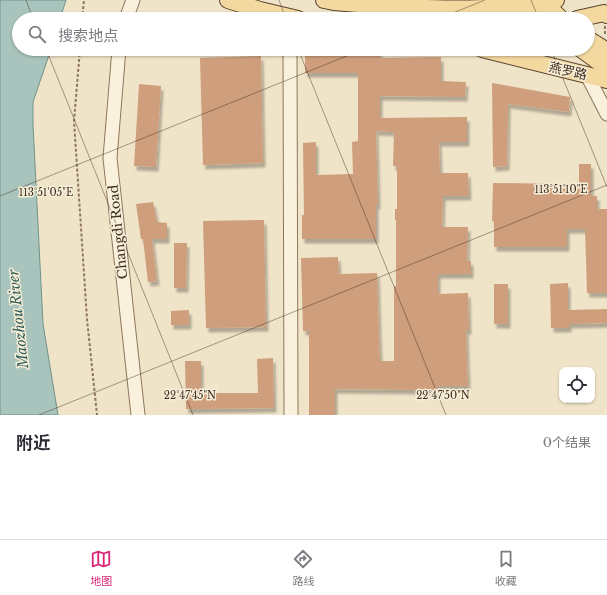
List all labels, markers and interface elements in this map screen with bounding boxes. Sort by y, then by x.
search box [12,12,595,56]
icon: search [26,23,48,45]
text: 搜索地点 [58,26,118,45]
street label: 燕罗路 [547,58,589,84]
text: 113°51'10"E [534,183,588,196]
street label: Changdi Road [105,184,131,280]
text: 113°51'05"E [19,186,73,199]
water label: Maozhou River [4,268,32,370]
map controls [559,367,595,403]
button: locate [559,367,595,403]
text: 22°47'45"N [164,389,216,402]
text: 22°47'50"N [416,389,470,402]
text: 附近 [16,433,50,454]
text: 0个结果 [543,434,591,451]
tab: 地图 [90,548,112,588]
tab: 路线 [292,548,314,588]
tab: 收藏 [495,548,517,588]

